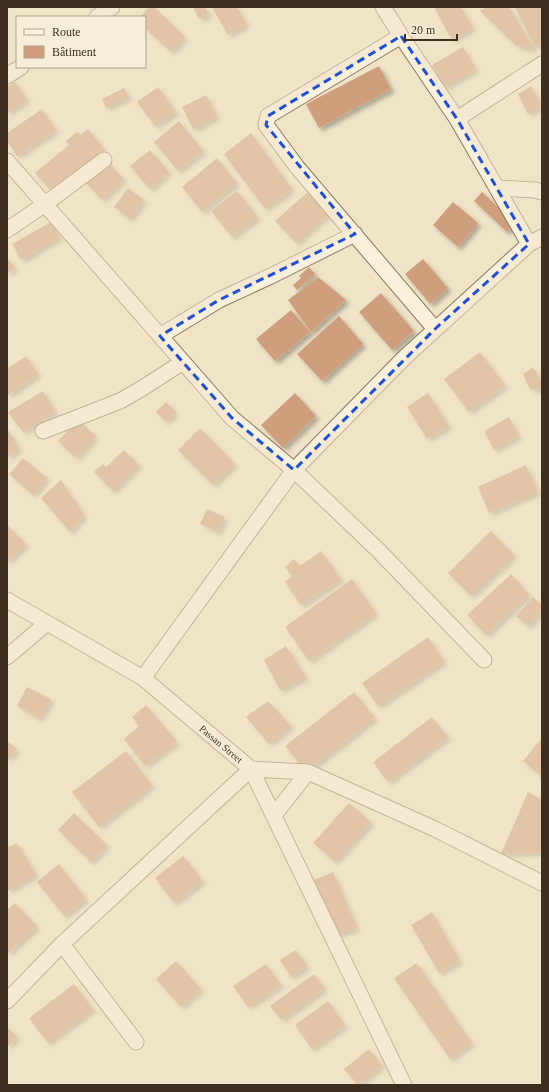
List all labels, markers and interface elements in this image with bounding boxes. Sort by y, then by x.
legend [16,16,146,68]
scale bar [405,16,457,42]
text: 20 m [411,23,436,37]
text: Route [52,25,81,39]
text: Bâtiment [52,45,97,59]
street label: Passan Street [197,723,245,765]

